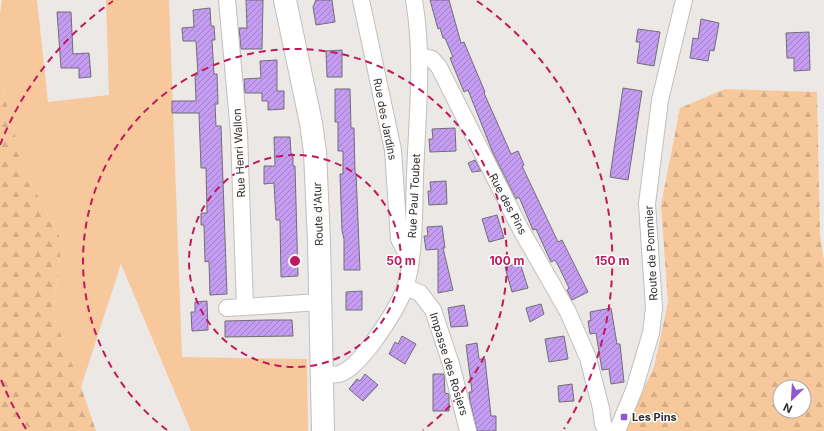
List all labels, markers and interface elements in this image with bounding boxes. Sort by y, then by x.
street label: Rue des Jardins [370,77,400,161]
street label: Rue Henri Wallon [230,108,248,198]
street label: Rue Paul Toubet [405,153,423,239]
street label: Rue des Pins [486,171,530,237]
street label: Route d'Atur [310,182,326,246]
street label: Route de Pommier [642,205,660,301]
text: 50 m [386,253,416,268]
text: 100 m [489,253,525,268]
text: 150 m [595,253,629,268]
centre of rings [288,254,302,268]
street label: Impasse des Rosiers [427,311,471,417]
north arrow [772,379,812,419]
text: N [781,400,795,416]
place label: Les Pins [632,410,677,424]
marker: Les Pins [619,412,629,422]

